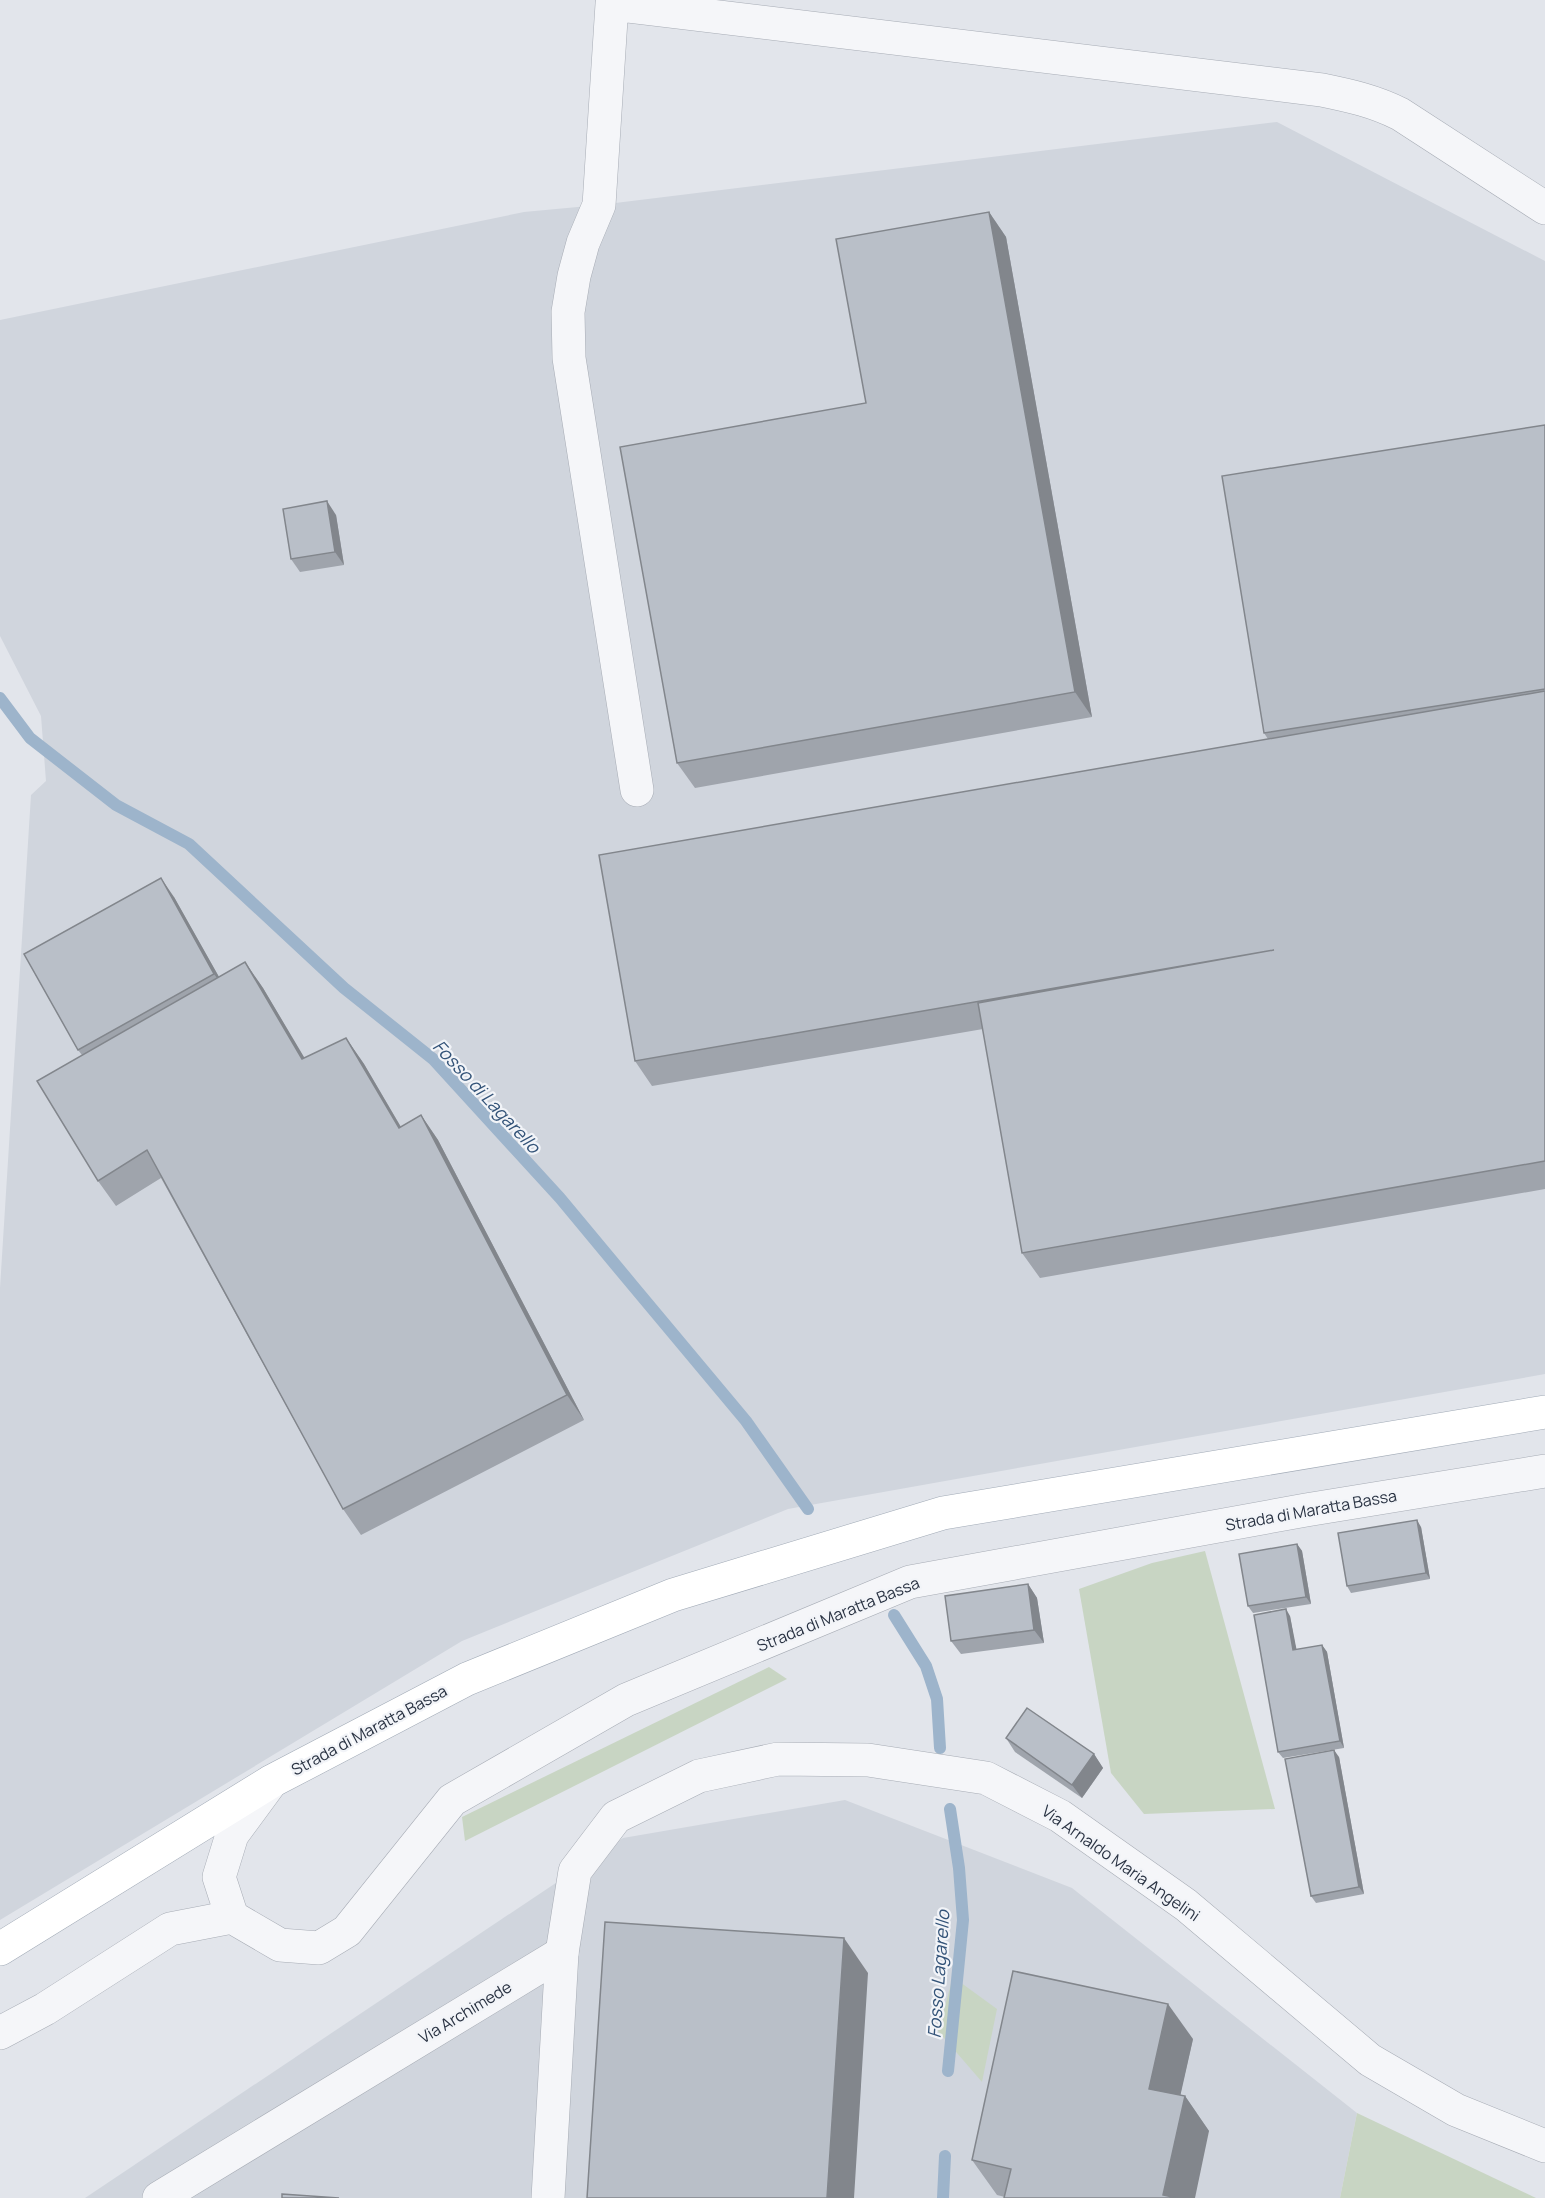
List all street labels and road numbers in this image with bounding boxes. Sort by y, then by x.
street label: Strada di Maratta Bassa [1224,1484,1398,1536]
street label: Strada di Maratta Bassa [753,1571,923,1657]
street label: Strada di Maratta Bassa [287,1680,451,1780]
street label: Via Arnaldo Maria Angelini [1038,1800,1204,1926]
street label: Via Archimede [414,1976,516,2048]

